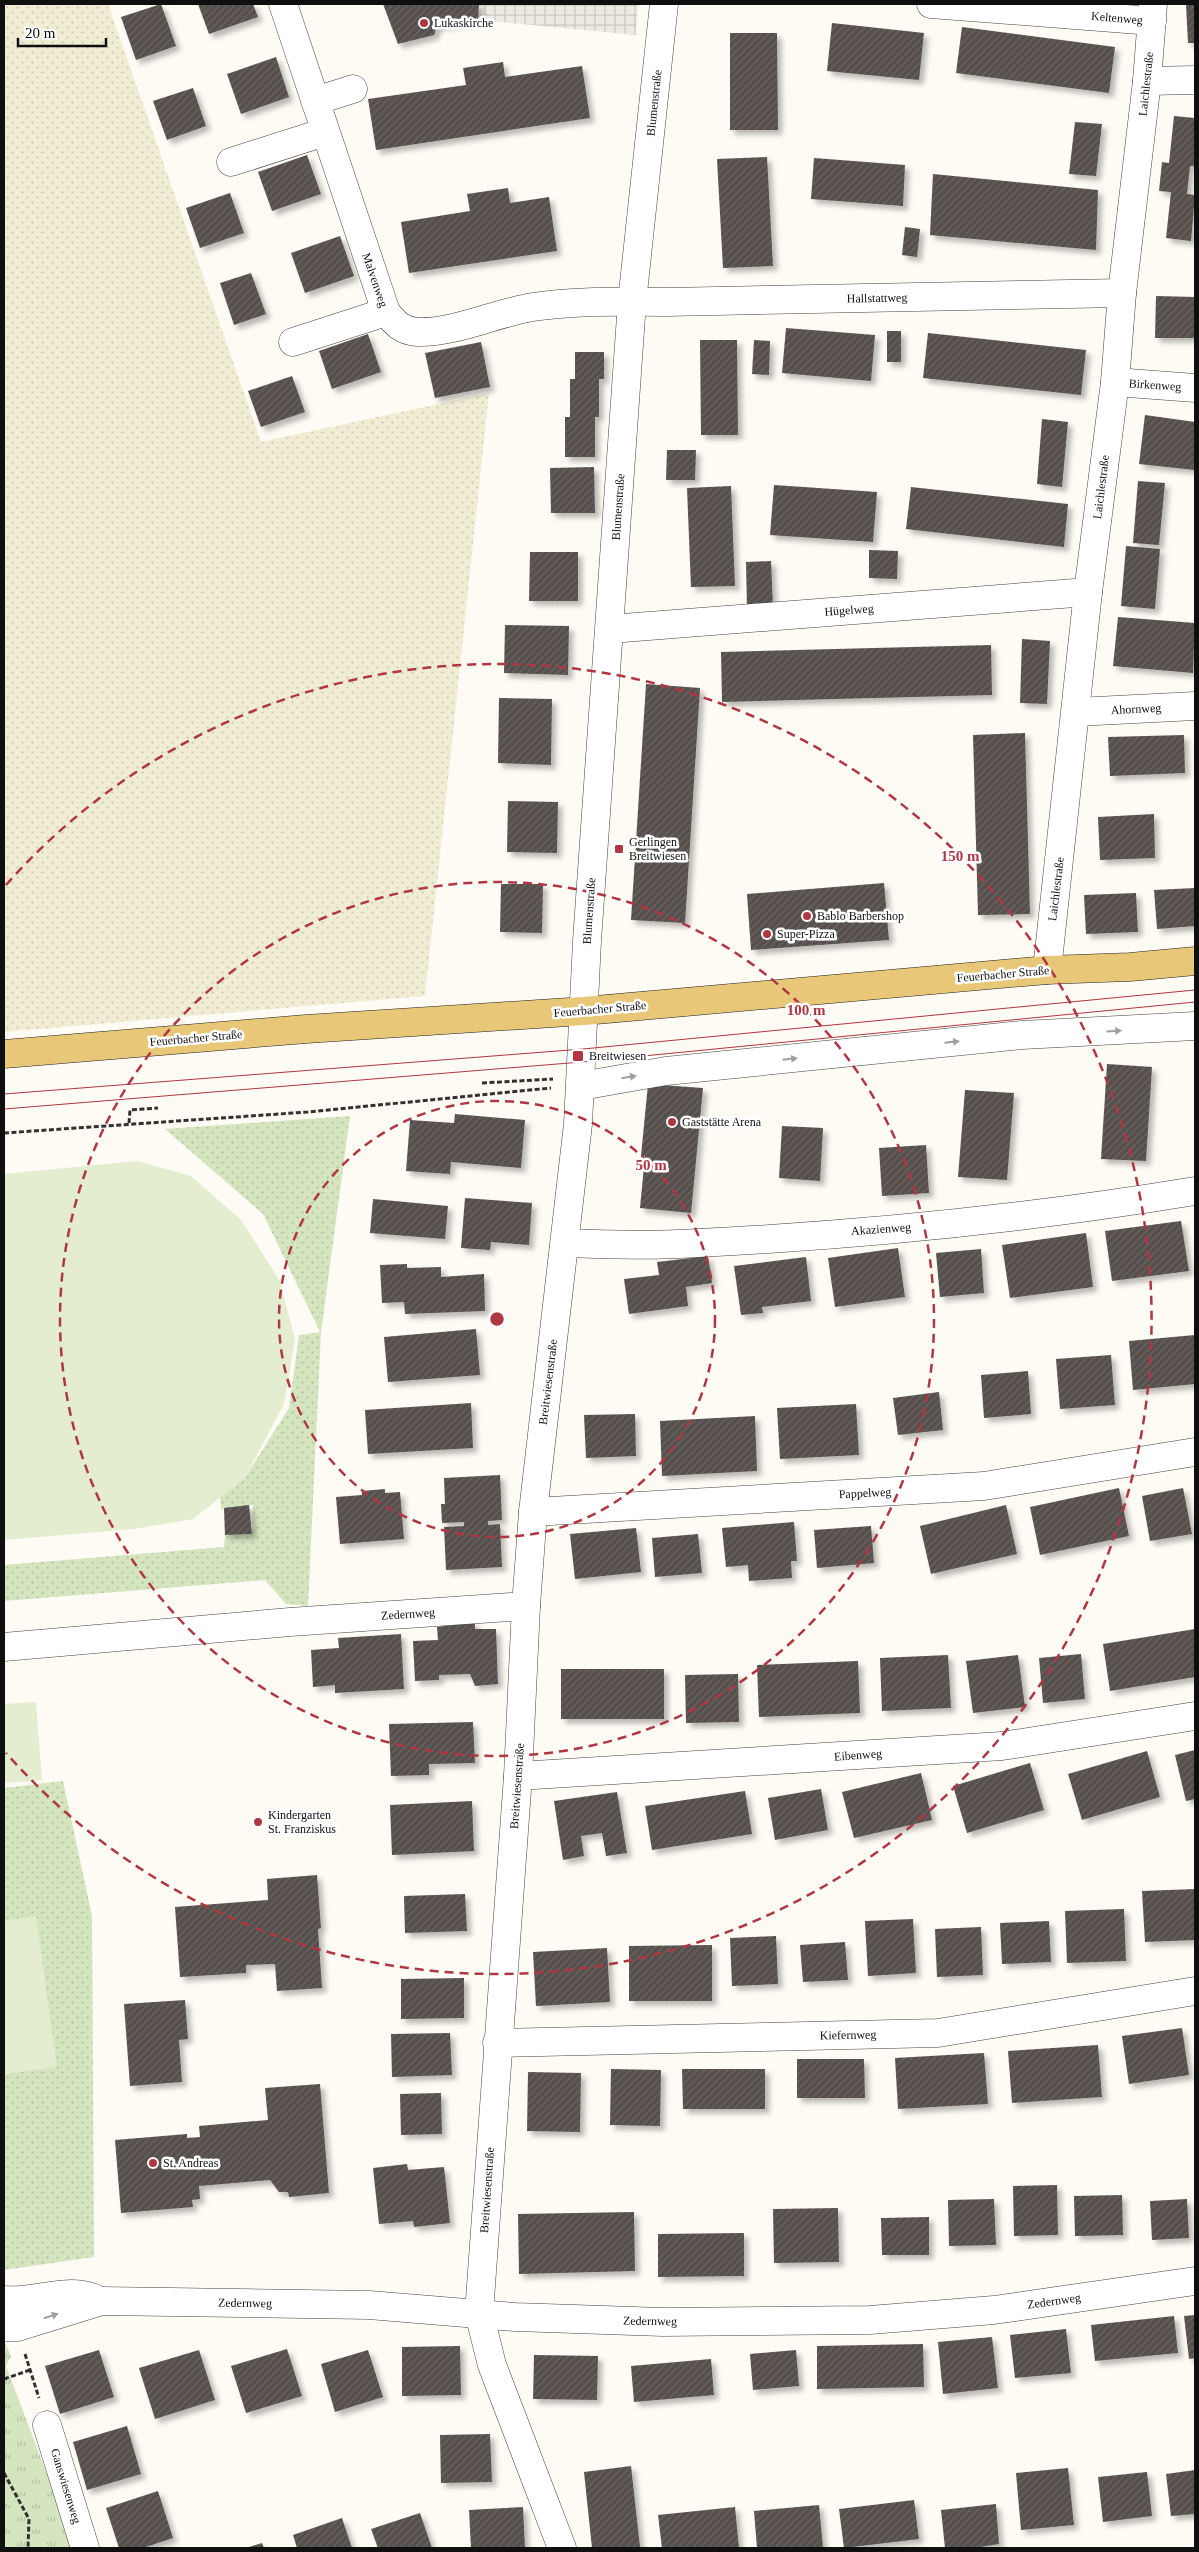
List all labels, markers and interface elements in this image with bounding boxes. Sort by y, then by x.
street label: Keltenweg [1090,9,1144,27]
scale bar [18,15,105,47]
place label: Lukaskirche [434,16,493,30]
marker: Lukaskirche [418,17,430,29]
text: 20 m [25,25,56,41]
street label: Laichlestraße [1136,51,1156,117]
street label: Blumenstraße [644,69,664,137]
street label: Malvenweg [359,251,391,309]
street label: Hallstattweg [847,290,907,306]
street label: Birkenweg [1128,376,1182,394]
street label: Laichlestraße [1090,454,1112,520]
street label: Blumenstraße [609,473,627,541]
street label: Hügelweg [824,601,874,619]
street label: Ahornweg [1110,701,1162,717]
place label: Gerlingen Breitwiesen [629,835,686,863]
marker: Gerlingen Breitwiesen [613,843,625,855]
text: 150 m [941,848,980,864]
street label: Laichlestraße [1045,856,1067,922]
street label: Blumenstraße [580,877,598,945]
place label: Bablo Barbershop [817,909,904,923]
marker: Bablo Barbershop [801,910,813,922]
place label: Super-Pizza [777,927,835,941]
marker: Super-Pizza [761,928,773,940]
street label: Feuerbacher Straße [956,963,1050,985]
street label: Feuerbacher Straße [553,998,647,1020]
text: 100 m [787,1002,826,1018]
one-way arrow [1106,1026,1122,1034]
street label: Feuerbacher Straße [149,1027,243,1049]
one-way arrow [944,1038,960,1046]
marker: Breitwiesen [571,1049,585,1063]
place label: Breitwiesen [589,1049,646,1063]
one-way arrow [782,1054,798,1062]
one-way arrow [621,1073,637,1081]
place label: Gaststätte Arena [682,1115,762,1129]
marker: Gaststätte Arena [666,1116,678,1128]
text: 50 m [635,1157,667,1173]
street label: Akazienweg [851,1220,911,1238]
centre of rings [488,1310,506,1328]
street label: Breitwiesenstraße [536,1338,560,1426]
street label: Pappelweg [838,1485,892,1501]
street label: Zedernweg [381,1605,435,1623]
street label: Breitwiesenstraße [507,1743,527,1829]
street label: Eibenweg [834,1746,882,1764]
place label: Kindergarten St. Franziskus [268,1808,336,1836]
marker: Kindergarten St. Franziskus [252,1816,264,1828]
street label: Kiefernweg [820,2028,876,2042]
street label: Breitwiesenstraße [477,2147,497,2233]
place label: St. Andreas [163,2156,219,2170]
marker: St. Andreas [147,2157,159,2169]
street label: Zedernweg [1026,2290,1082,2312]
street label: Zedernweg [218,2296,272,2310]
one-way arrow [44,2312,59,2320]
street label: Zedernweg [623,2314,677,2328]
street label: Ganswiesenweg [48,2447,84,2525]

